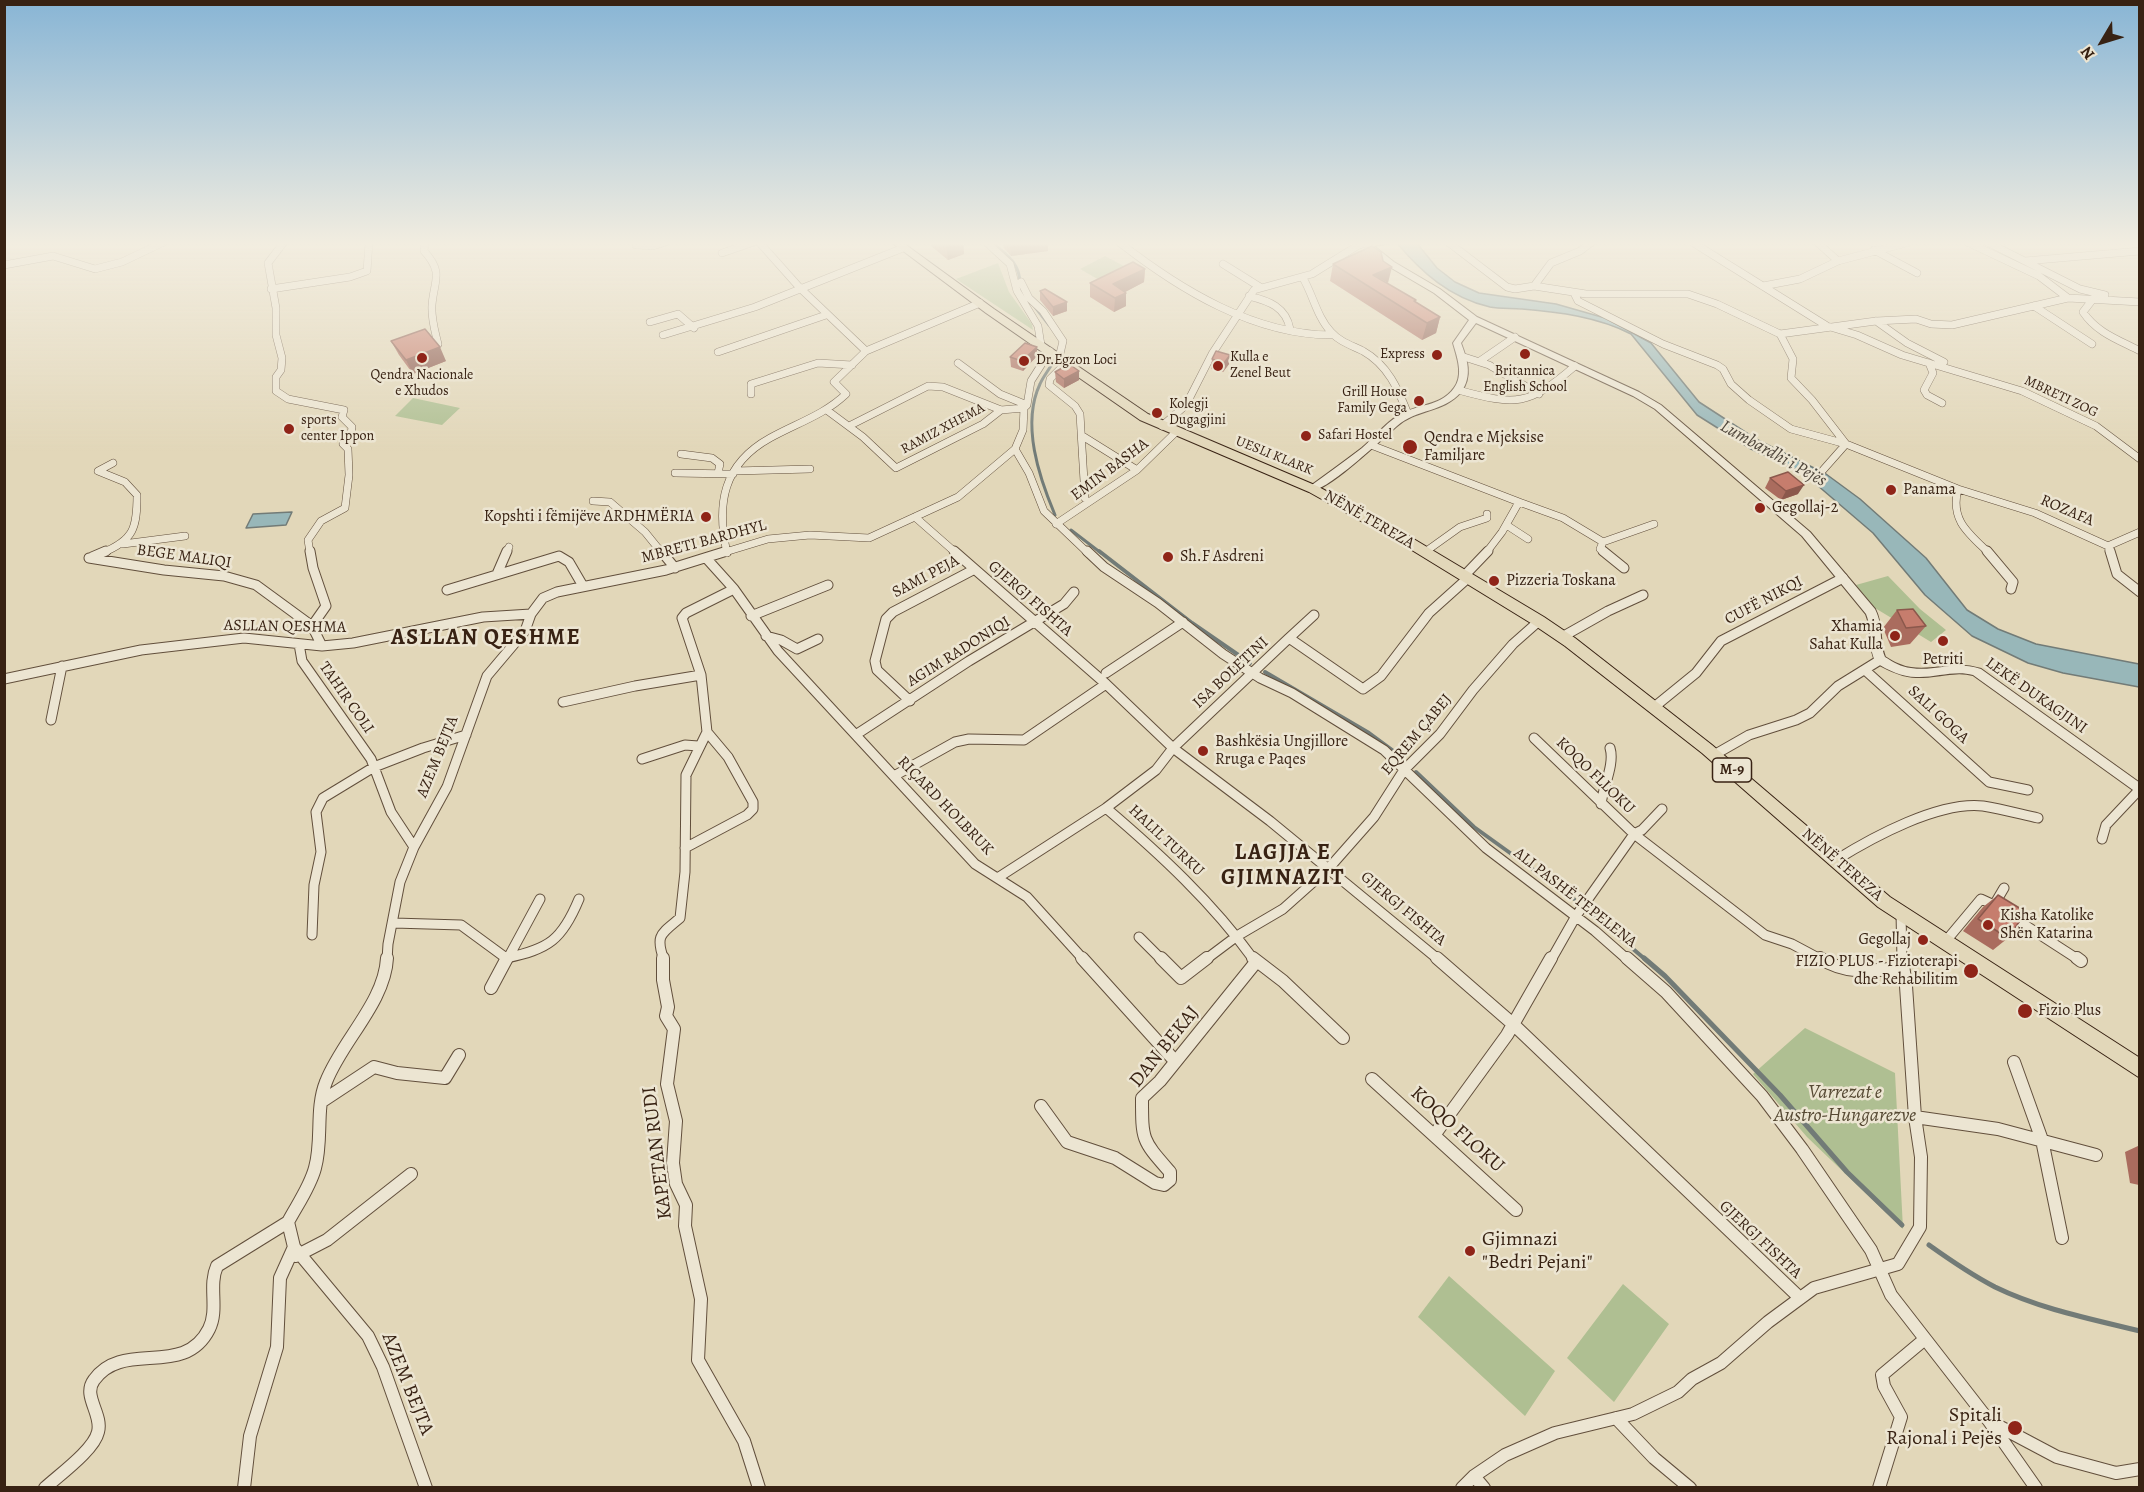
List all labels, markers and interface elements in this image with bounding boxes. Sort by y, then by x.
north arrow [2072,12,2132,72]
text: N [2076,42,2100,64]
place label: Express [1380,347,1425,363]
marker: Britannica English School [1518,347,1532,361]
marker: Express [1430,348,1444,362]
place label: Kulla e Zenel Beut [1230,350,1291,382]
marker: Qendra Nacionale e Xhudos [415,351,429,365]
place label: Dr.Egzon Loci [1036,353,1117,369]
marker: Dr.Egzon Loci [1017,354,1031,368]
marker: Kulla e Zenel Beut [1211,359,1225,373]
place label: Britannica English School [1483,364,1567,396]
place label: Qendra Nacionale e Xhudos [371,368,473,400]
street label: MBRETI ZOG [2021,373,2101,421]
place label: Grill House Family Gega [1337,385,1407,418]
marker: Grill House Family Gega [1412,394,1426,408]
place label: Kolegji Dugagjini [1169,397,1226,430]
street label: RAMIZ XHEMA [898,400,988,458]
marker: Kolegji Dugagjini [1150,406,1164,420]
place label: sports center Ippon [301,413,374,446]
water label: Lumbardhi i Pejës [1716,416,1830,492]
marker: sports center Ippon [282,422,296,436]
place label: Safari Hostel [1318,428,1392,444]
place label: Qendra e Mjeksise Familjare [1424,428,1544,466]
marker: Safari Hostel [1299,429,1313,443]
street label: UESLI KLARK [1233,433,1315,479]
street label: EMIN BASHA [1067,435,1153,505]
marker: Qendra e Mjeksise Familjare [1401,438,1419,456]
place label: Panama [1903,480,1956,500]
marker: Panama [1884,483,1898,497]
street label: NËNË TEREZA [1320,486,1418,554]
street label: ROZAFA [2037,491,2097,531]
place label: Gegollaj-2 [1772,498,1838,518]
marker: Gegollaj-2 [1753,501,1767,515]
place label: Kopshti i fëmijëve ARDHMËRIA [484,507,694,527]
marker: Kopshti i fëmijëve ARDHMËRIA [699,510,713,524]
street label: MBRETI BARDHYL [639,516,769,568]
street label: BEGE MALIQI [135,541,233,573]
place label: Sh.F Asdreni [1180,547,1264,567]
marker: Sh.F Asdreni [1161,550,1175,564]
street label: SAMI PEJA [889,551,963,603]
street label: GJERGJ FISHTA [984,557,1076,641]
place label: Pizzeria Toskana [1506,571,1616,591]
street label: CUFË NIKQI [1722,572,1806,630]
marker: Pizzeria Toskana [1487,574,1501,588]
street label: AGIM RADONIQI [904,613,1014,691]
street label: ASLLAN QESHMA [224,616,346,638]
place label: Xhamia Sahat Kulla [1809,617,1883,655]
district label: ASLLAN QESHME [391,626,581,652]
marker: Xhamia Sahat Kulla [1888,629,1902,643]
street label: ISA BOLETINI [1189,633,1273,713]
marker: Petriti [1936,634,1950,648]
place label: Petriti [1923,650,1963,670]
street label: LEKË DUKAGJINI [1981,654,2091,738]
street label: TAHIR COLI [314,659,378,737]
street label: SALI GOGA [1904,682,1972,748]
street label: EQREM ÇABEJ [1378,691,1456,779]
street label: AZEM BEJTA [413,713,463,801]
place label: Bashkësia Ungjillore Rruga e Paqes [1215,732,1348,770]
street label: KOQO FLLOKU [1552,734,1638,818]
marker: Bashkësia Ungjillore Rruga e Paqes [1196,744,1210,758]
street label: RIÇARD HOLBRUK [893,753,997,859]
road number: M-9 [1712,758,1752,782]
street label: HALIL TURKU [1124,801,1208,881]
street label: NËNË TEREZA [1798,825,1886,905]
district label: LAGJJA E GJIMNAZIT [1221,841,1345,892]
street label: ALI PASHË TEPELENA [1509,844,1641,952]
street label: GJERGJ FISHTA [1356,868,1450,950]
place label: Kisha Katolike Shën Katarina [2000,906,2094,944]
marker: Kisha Katolike Shën Katarina [1981,918,1995,932]
place label: Gegollaj [1858,930,1911,950]
marker: Gegollaj [1916,933,1930,947]
place label: FIZIO PLUS - Fizioterapi dhe Rehabilitim [1795,952,1958,990]
marker: FIZIO PLUS - Fizioterapi dhe Rehabilitim [1962,962,1980,980]
street label: DAN BEKAJ [1125,1001,1205,1093]
place label: Fizio Plus [2038,1001,2101,1021]
marker: Fizio Plus [2016,1002,2034,1020]
park label: Varrezat e Austro-Hungarezve [1774,1081,1916,1128]
street label: KOQO FLOKU [1405,1082,1509,1178]
street label: KAPETAN RUDI [638,1085,678,1221]
street label: GJERGJ FISHTA [1715,1197,1805,1283]
place label: Gjimnazi "Bedri Pejani" [1482,1228,1593,1275]
marker: Gjimnazi "Bedri Pejani" [1463,1244,1477,1258]
street label: AZEM BEJTA [376,1329,438,1439]
place label: Spitali Rajonal i Pejës [1886,1404,2002,1451]
marker: Spitali Rajonal i Pejës [2006,1419,2024,1437]

